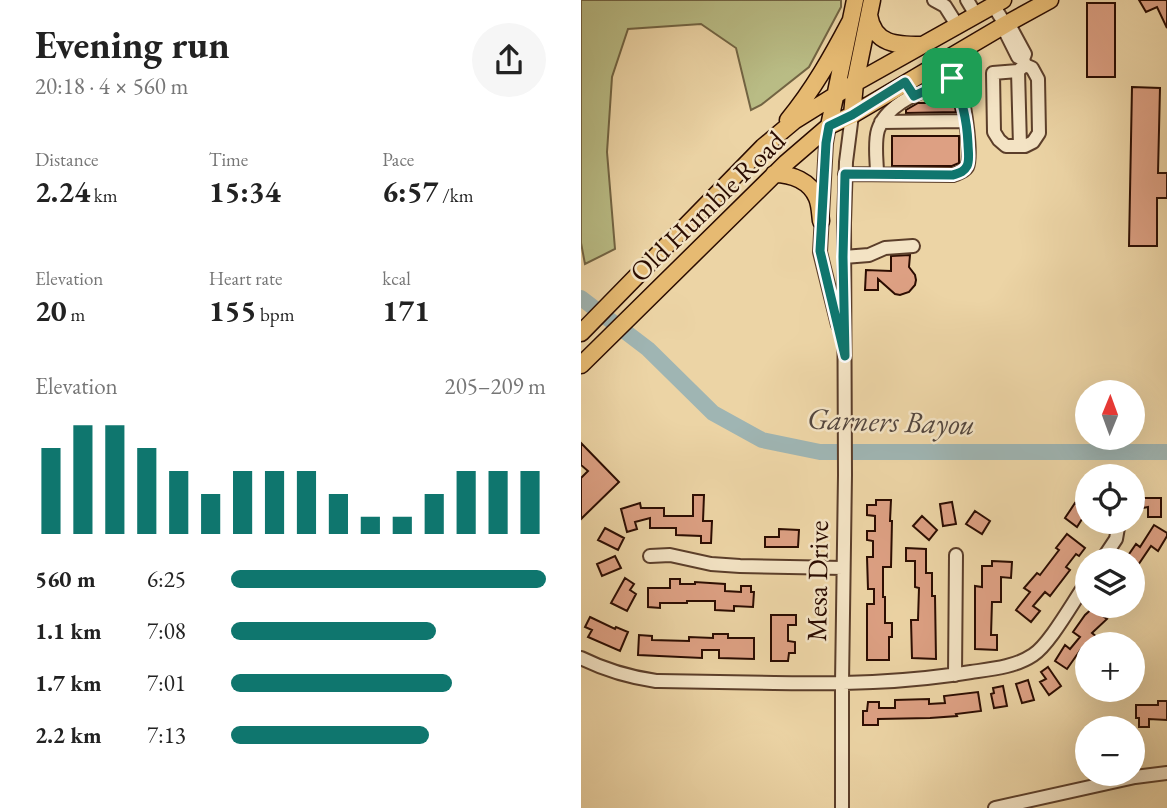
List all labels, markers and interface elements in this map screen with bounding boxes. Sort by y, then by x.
text: Evening run [35,20,230,69]
button: share [472,23,546,97]
pin [922,48,982,108]
icon: arrive [933,59,971,97]
text: 20:18 · 4 × 560 m [35,71,188,101]
street label: Old Humble Road [622,122,793,289]
text: Distance [35,147,98,172]
text: Time [209,147,248,172]
text: Pace [382,147,414,172]
text: 2.24 [35,172,90,211]
text: 15:34 [209,172,281,211]
text: 6:57 [382,172,438,211]
text: km [90,183,118,208]
text: /km [438,183,473,208]
text: Elevation [35,266,103,291]
text: Heart rate [209,266,282,291]
text: kcal [382,266,411,291]
text: 20 [35,291,67,330]
text: 155 [209,291,256,330]
text: 171 [382,291,430,330]
text: m [67,302,85,327]
text: bpm [256,302,295,327]
text: Elevation [35,371,118,401]
text: 205–209 m [445,371,546,401]
north arrow [1075,380,1145,450]
map controls [1075,380,1145,786]
water label: Garners Bayou [806,399,976,443]
button: locate [1075,464,1145,534]
street label: Mesa Drive [798,520,836,642]
button: layers [1075,548,1145,618]
text: 560 m [35,564,96,594]
text: 6:25 [147,564,186,594]
text: 1.1 km [35,616,102,646]
text: 7:08 [147,616,186,646]
button: + [1075,632,1145,702]
text: 1.7 km [35,668,102,698]
text: 7:01 [147,668,186,698]
button: − [1075,716,1145,786]
text: 2.2 km [35,720,102,750]
text: 7:13 [147,720,186,750]

